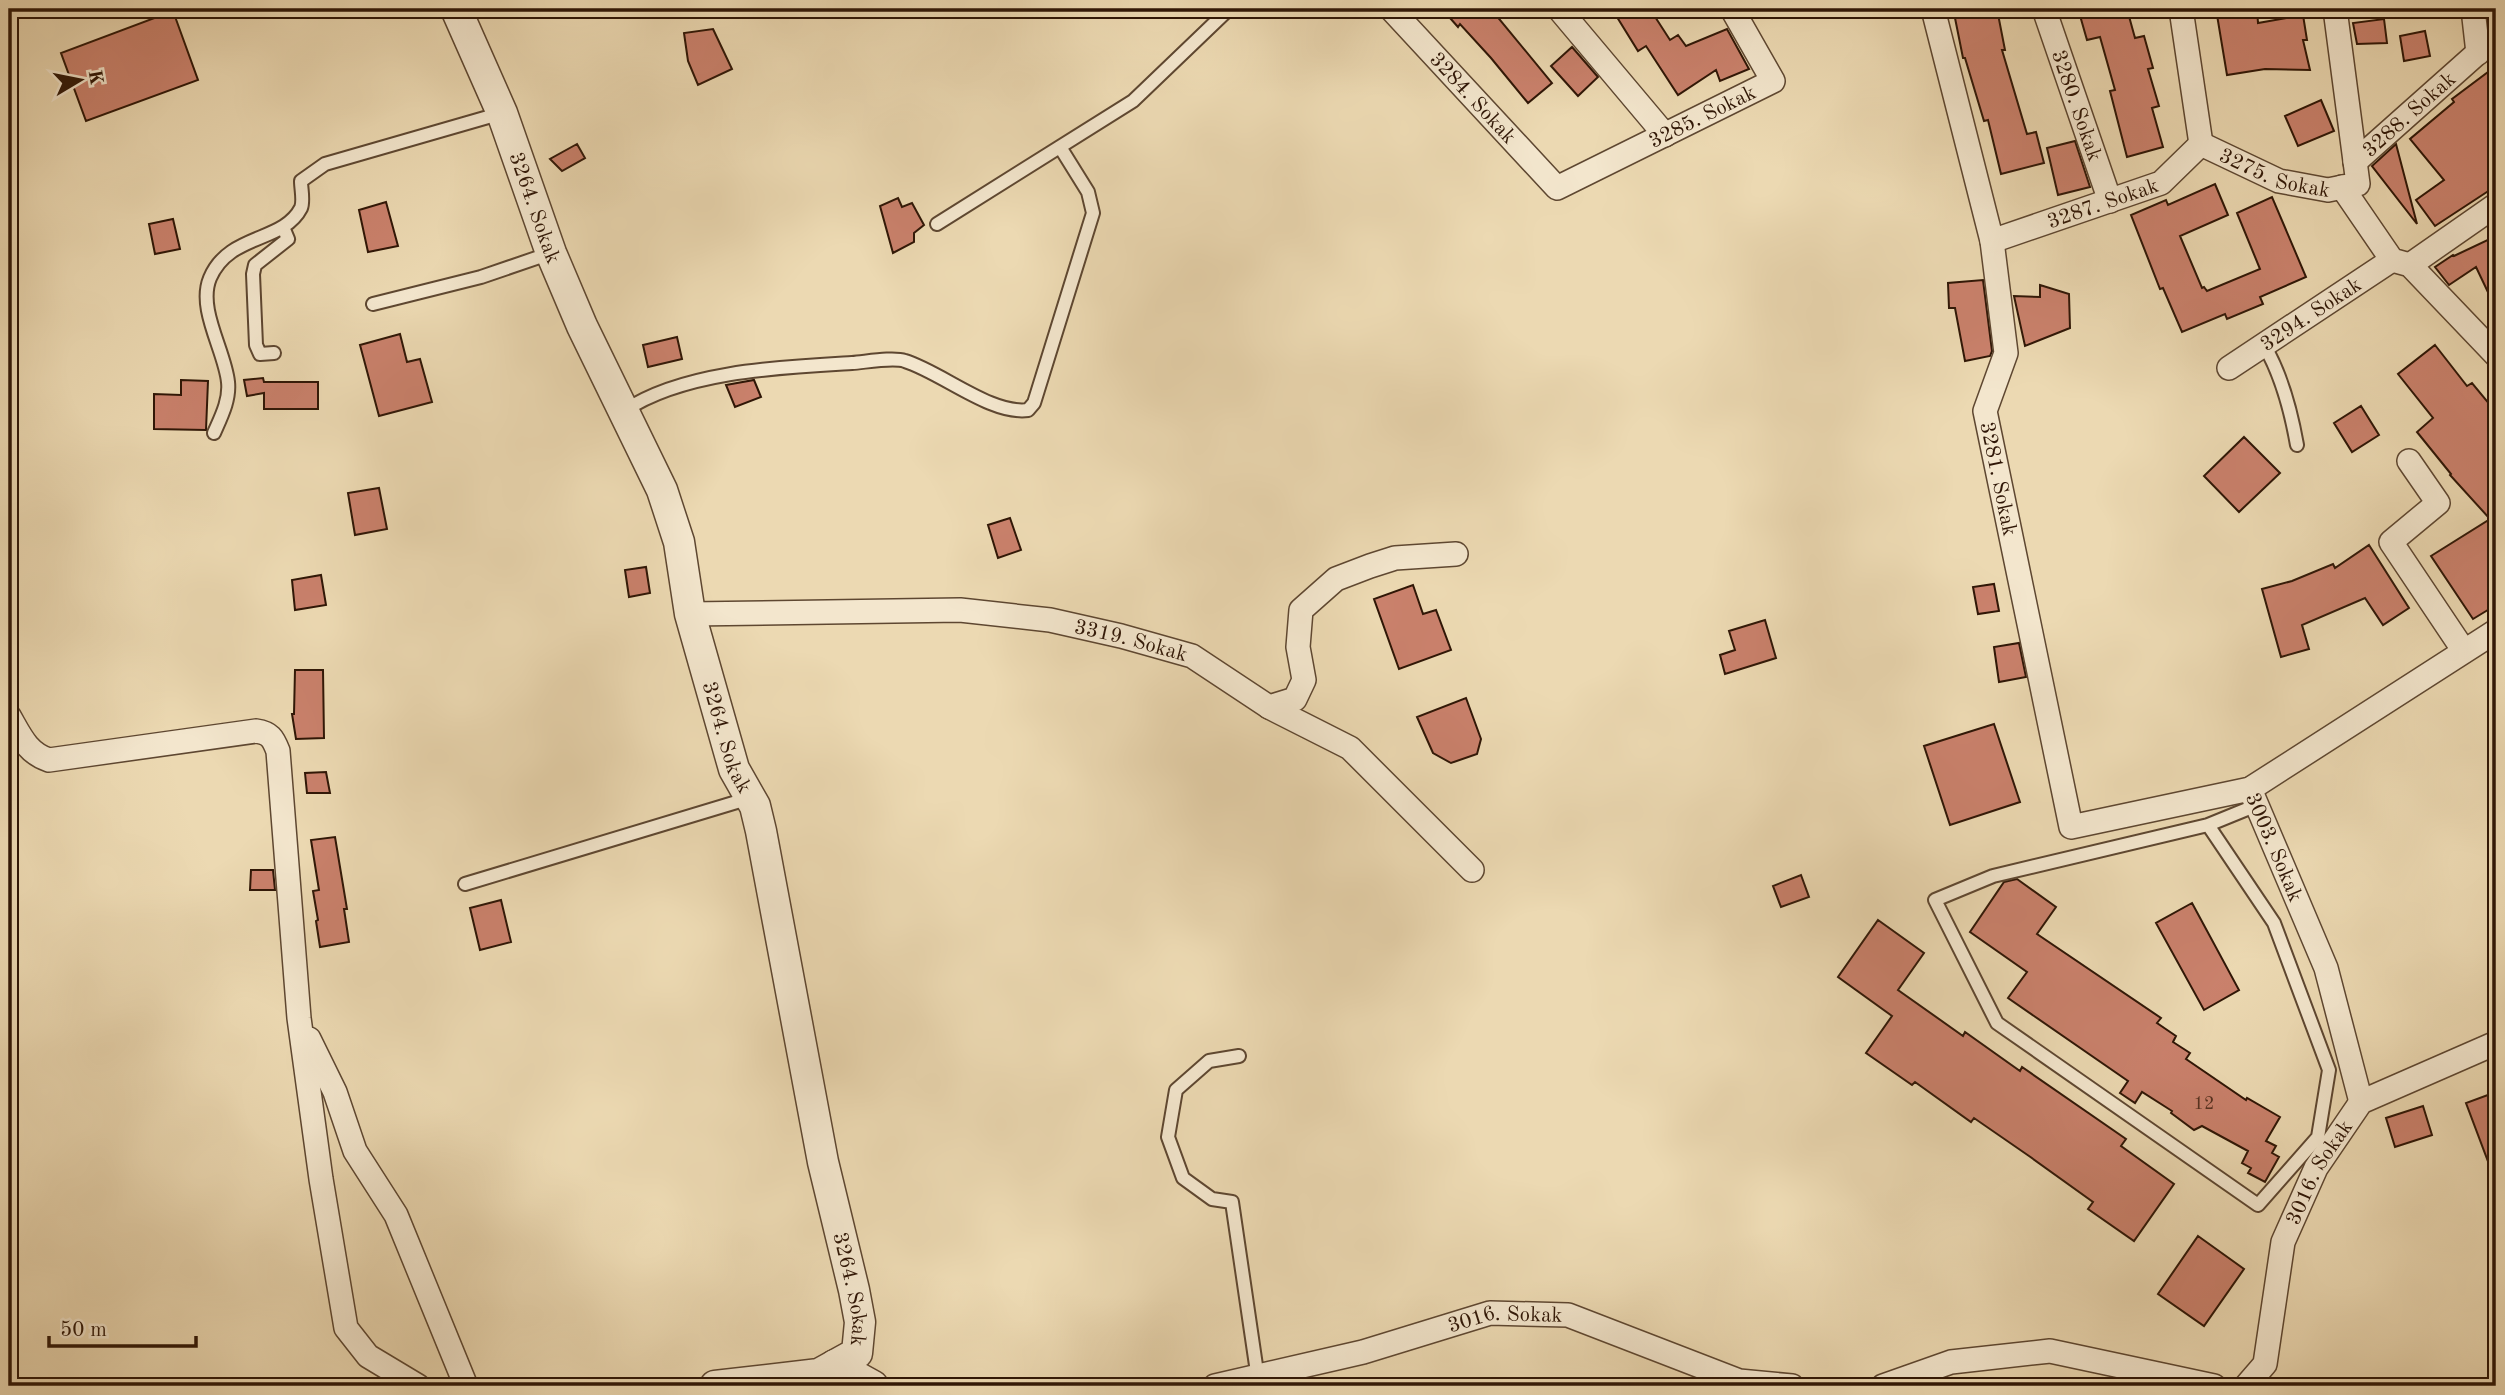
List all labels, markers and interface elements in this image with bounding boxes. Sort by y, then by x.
north arrow [46,46,116,116]
street label: 3280. Sokak [2047,48,2105,164]
street label: 3284. Sokak [1425,49,1519,149]
text: K [84,69,105,87]
street label: 3288. Sokak [2359,69,2460,162]
street label: 3285. Sokak [1646,82,1760,153]
street label: 3275. Sokak [2216,145,2332,202]
street label: 3264. Sokak [505,150,563,267]
street label: 3287. Sokak [2045,176,2162,233]
street label: 3294. Sokak [2257,274,2366,356]
street label: 3281. Sokak [1975,420,2020,538]
street label: 3319. Sokak [1072,617,1190,666]
street label: 3264. Sokak [698,679,755,797]
street label: 3003. Sokak [2241,790,2306,905]
house number: 12 [2194,1095,2214,1113]
street label: 3016. Sokak [2283,1117,2357,1228]
street label: 3264. Sokak [828,1230,869,1347]
street label: 3016. Sokak [1445,1303,1563,1337]
scale bar [49,1304,196,1348]
text: 50 m [60,1320,107,1341]

